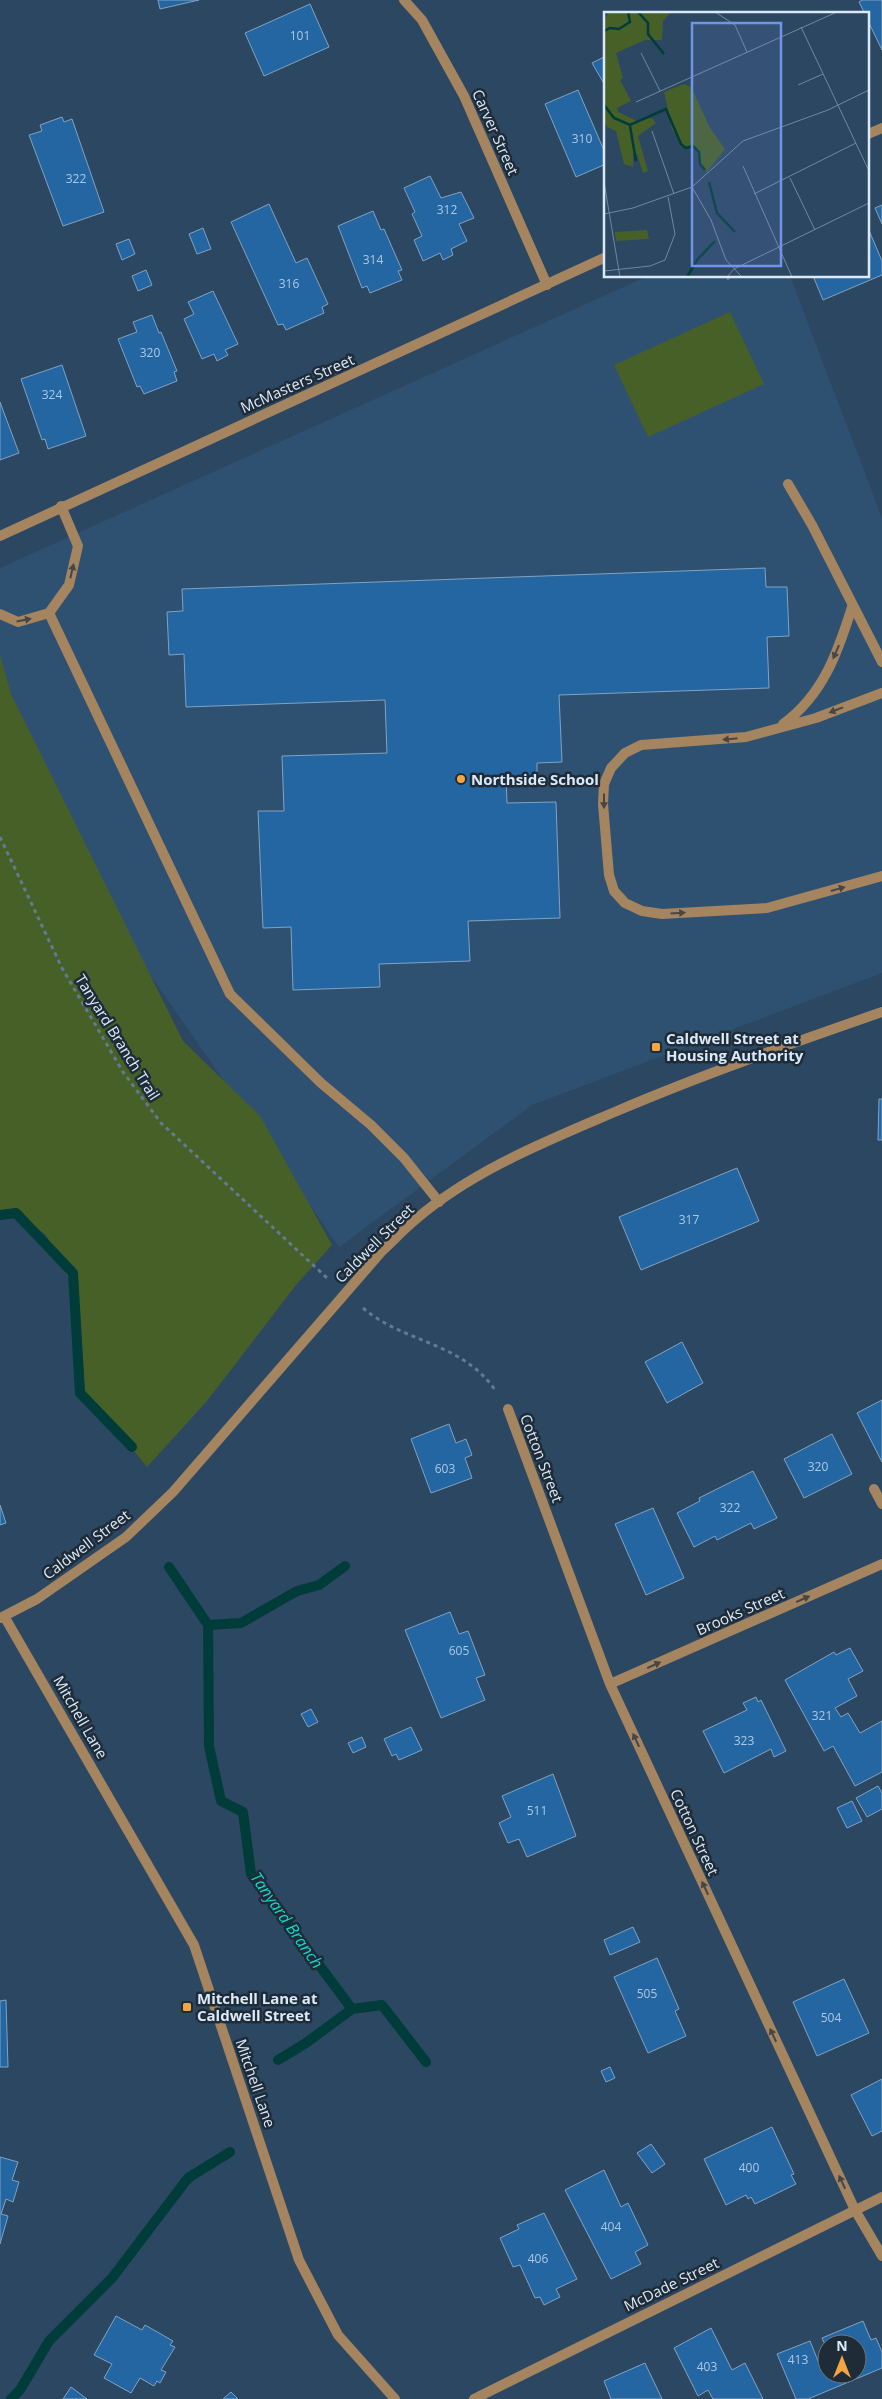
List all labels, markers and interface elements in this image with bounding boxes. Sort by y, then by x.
inset map [604,12,870,278]
house number: 101 [290,27,310,44]
street label: Carver Street [468,86,524,178]
house number: 310 [572,130,592,147]
house number: 322 [66,170,86,187]
house number: 312 [437,201,457,218]
house number: 314 [363,251,383,268]
house number: 316 [279,275,299,292]
house number: 320 [140,344,160,361]
street label: McMasters Street [237,349,357,417]
house number: 324 [42,386,62,403]
one-way arrow [68,563,76,578]
one-way arrow [16,615,32,623]
one-way arrow [832,645,840,659]
one-way arrow [829,707,844,714]
one-way arrow [722,735,738,743]
place label: Northside School [471,769,599,789]
marker: Northside School [455,773,467,785]
one-way arrow [600,794,608,810]
one-way arrow [831,884,846,892]
one-way arrow [671,909,687,917]
street label: Tanyard Branch Trail [71,970,165,1104]
place label: Caldwell Street at Housing Authority [666,1028,804,1065]
marker: Caldwell Street at Housing Authority [650,1041,662,1053]
street label: Caldwell Street [330,1199,418,1287]
house number: 317 [679,1211,699,1228]
street label: Cotton Street [516,1411,568,1505]
house number: 320 [808,1458,828,1475]
house number: 603 [435,1460,455,1477]
house number: 322 [720,1499,740,1516]
street label: Caldwell Street [38,1505,134,1583]
street label: Brooks Street [693,1583,787,1639]
one-way arrow [796,1595,810,1603]
house number: 605 [449,1642,469,1659]
one-way arrow [647,1660,661,1668]
street label: Mitchell Lane [49,1672,113,1762]
house number: 321 [812,1707,832,1724]
house number: 323 [734,1732,754,1749]
one-way arrow [632,1733,640,1747]
street label: Cotton Street [666,1786,724,1878]
house number: 511 [527,1802,547,1819]
water label: Tanyard Branch [246,1867,328,1973]
one-way arrow [700,1881,708,1895]
house number: 505 [637,1985,657,2002]
place label: Mitchell Lane at Caldwell Street [197,1988,318,2025]
marker: Mitchell Lane at Caldwell Street [181,2001,193,2013]
house number: 504 [821,2009,841,2026]
one-way arrow [769,2028,777,2042]
street label: Mitchell Lane [231,2036,281,2130]
house number: 400 [739,2159,759,2176]
one-way arrow [838,2175,846,2189]
house number: 404 [601,2218,621,2235]
house number: 406 [528,2250,548,2267]
street label: McDade Street [620,2252,722,2316]
north arrow [817,2334,867,2384]
text: N [836,2336,848,2355]
house number: 413 [788,2351,808,2368]
house number: 403 [697,2358,717,2375]

